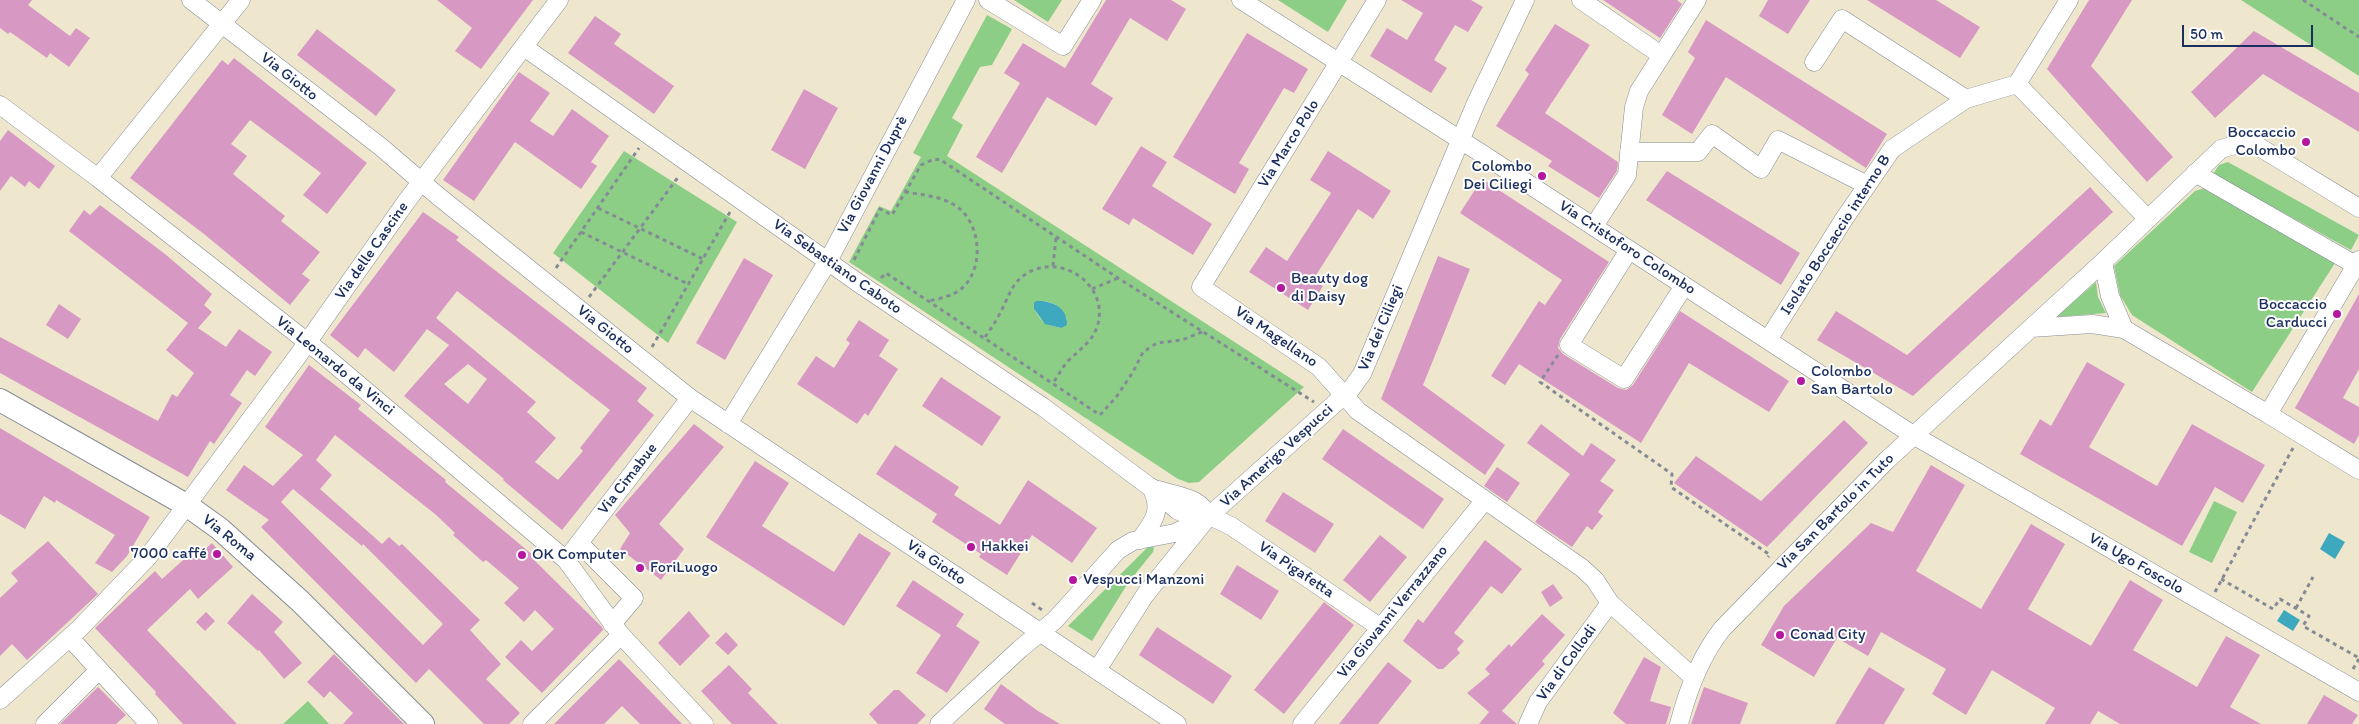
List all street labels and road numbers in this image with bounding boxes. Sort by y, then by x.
street label: Via Giotto [256,49,322,105]
street label: Via Marco Polo [1254,96,1324,192]
street label: Via Giovanni Duprè [834,113,912,237]
street label: Isolato Boccaccio interno B [1777,151,1895,319]
street label: Via Cristoforo Colombo [1555,197,1699,299]
street label: Via delle Cascine [331,198,413,304]
street label: Via Sebastiano Caboto [769,215,905,319]
street label: Via dei Ciliegi [1354,282,1408,374]
street label: Via Giotto [573,301,637,359]
street label: Via Magellano [1231,302,1321,372]
street label: Via Leonardo da Vinci [272,312,398,420]
street label: Via Amerigo Vespucci [1216,400,1338,512]
street label: Via Cimabue [594,439,662,519]
street label: Via San Bartolo in Tuto [1773,449,1899,575]
street label: Via Roma [198,510,260,566]
street label: Via Ugo Foscolo [2085,529,2187,599]
street label: Via Giotto [903,536,969,590]
street label: Via Pigafetta [1254,537,1338,603]
street label: Via Giovanni Verrazzano [1333,542,1453,682]
street label: Via di Collodi [1533,621,1601,705]

